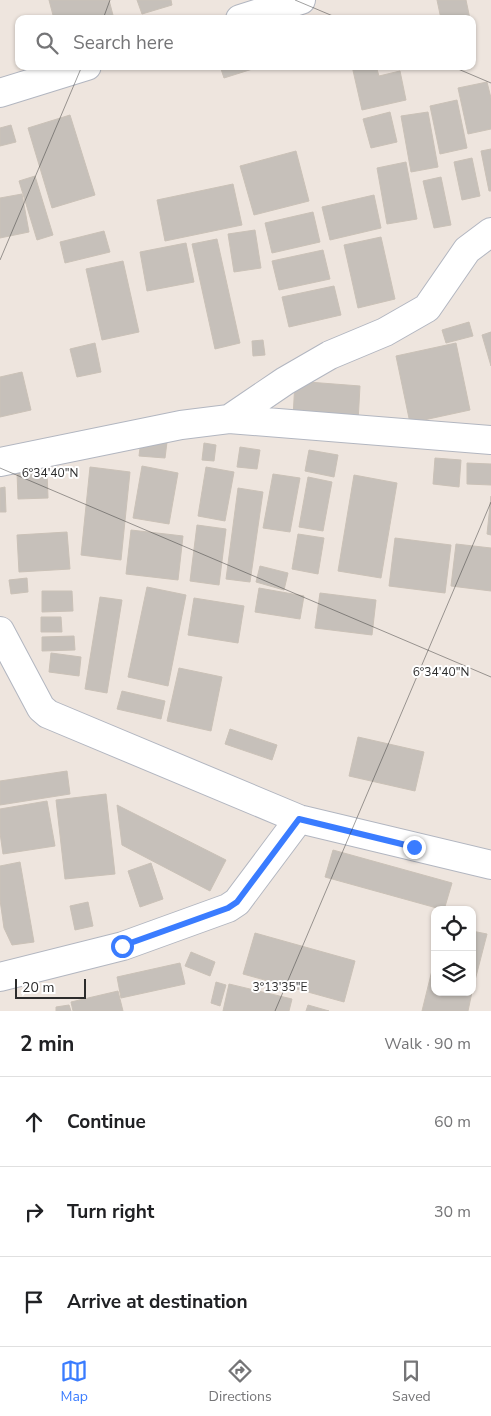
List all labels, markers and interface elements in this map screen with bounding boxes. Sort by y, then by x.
search box [15,15,476,70]
icon: search [33,29,61,57]
text: Search here [73,30,174,56]
text: 6°34'40"N [22,465,78,481]
text: 6°34'40"N [413,664,469,680]
route end [403,836,426,859]
map controls [431,906,476,996]
button: locate [431,906,476,951]
route start [111,935,134,958]
button: layers [431,951,476,996]
scale bar [15,976,86,999]
text: 20 m [22,978,54,997]
text: 3°13'35"E [253,979,307,995]
text: 2 min [20,1030,74,1058]
text: Walk · 90 m [384,1033,471,1055]
icon: ahead [20,1108,48,1136]
text: Continue [67,1109,146,1135]
text: 60 m [434,1111,471,1133]
icon: right [20,1198,48,1226]
text: Turn right [67,1199,154,1225]
text: 30 m [434,1201,471,1223]
icon: arrive [20,1288,48,1316]
text: Arrive at destination [67,1289,248,1315]
tab: Map [60,1357,88,1406]
tab: Directions [209,1357,272,1406]
tab: Saved [392,1357,431,1406]

